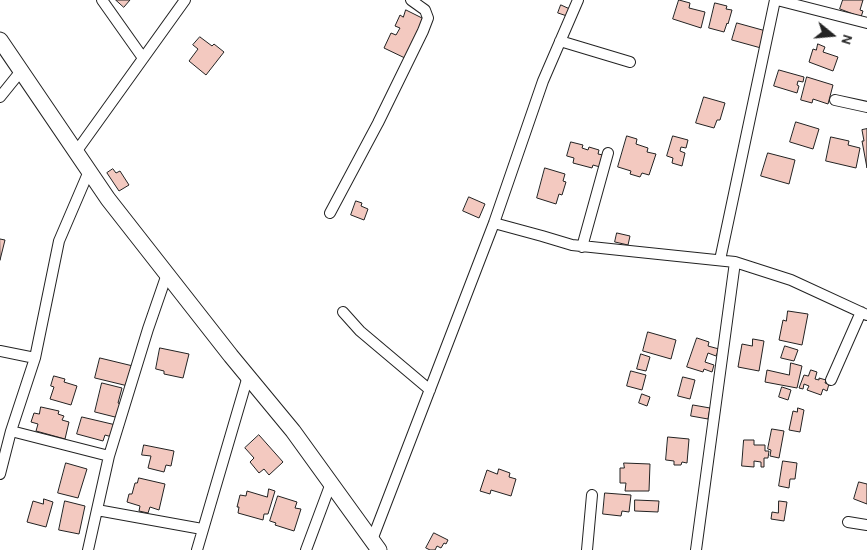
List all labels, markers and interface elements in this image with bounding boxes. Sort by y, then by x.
north arrow [807,10,857,60]
text: N [837,32,856,47]

